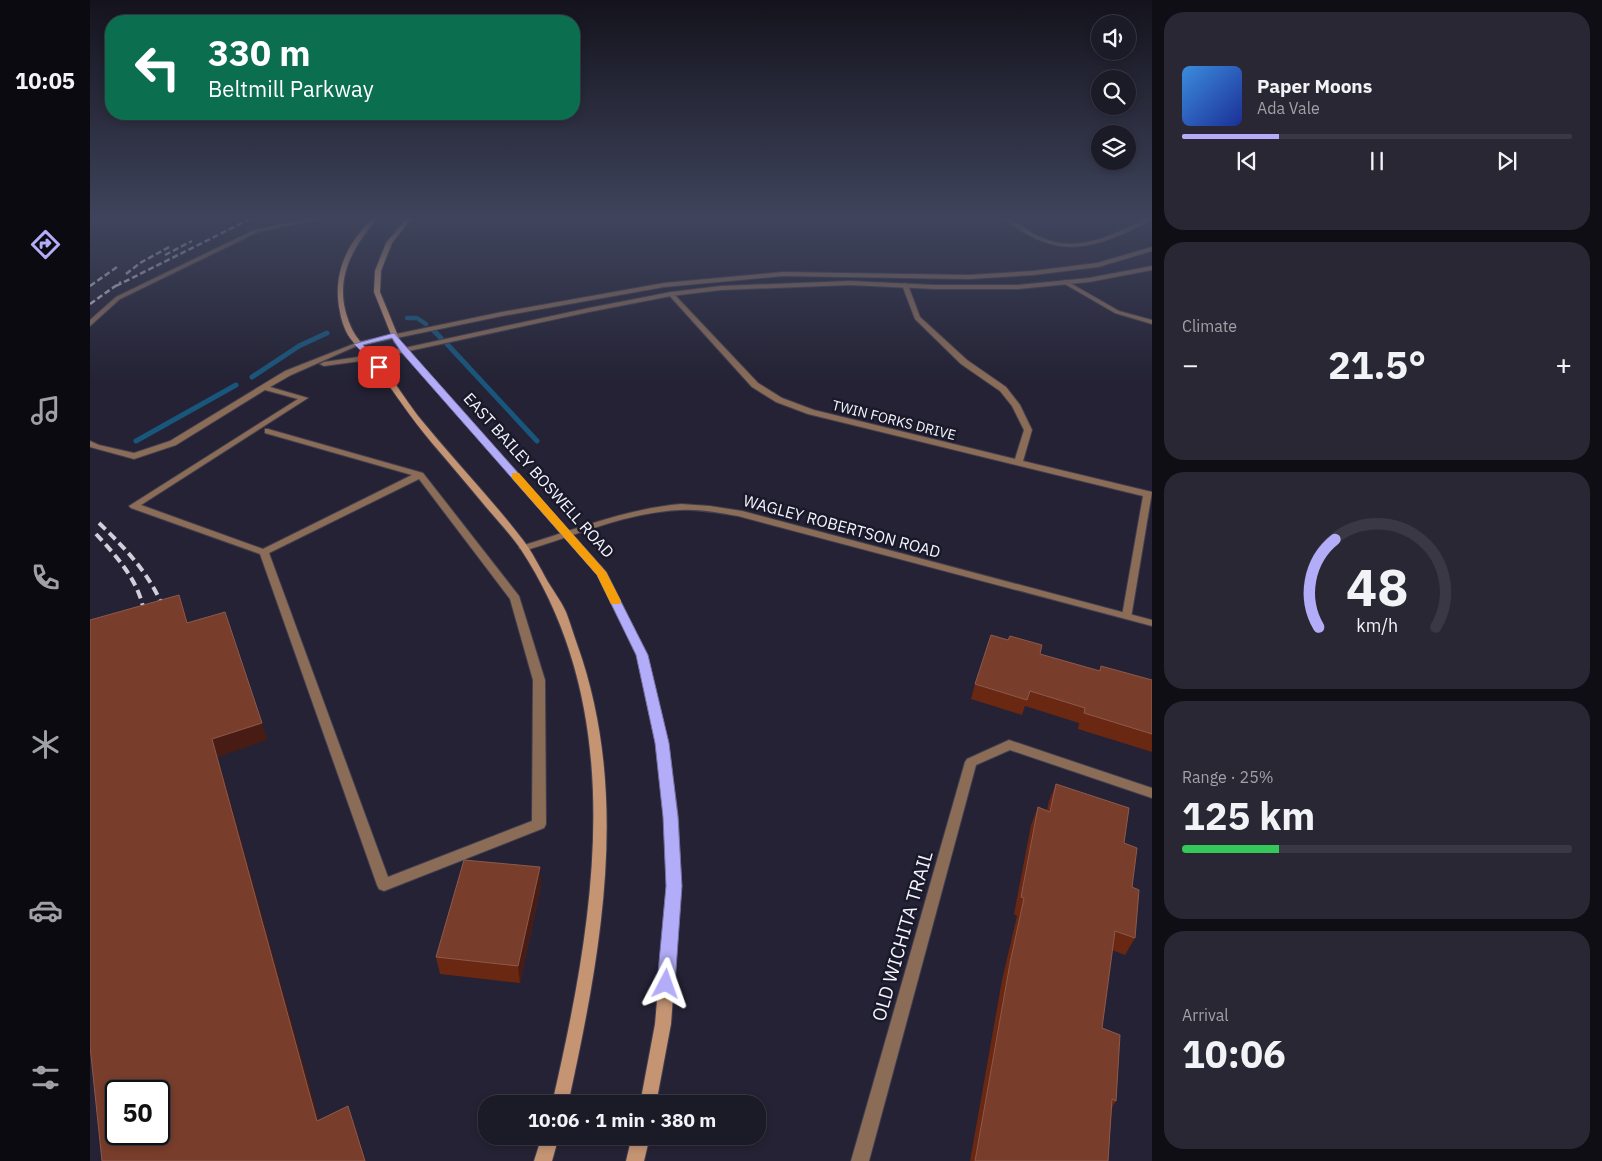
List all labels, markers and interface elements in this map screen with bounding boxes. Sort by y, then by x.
map controls [1091,15,1136,170]
button: sound [1091,15,1136,60]
text: 330 m [208,30,311,76]
icon: left [125,35,190,100]
text: 10:05 [15,66,75,95]
button: search [1091,70,1136,115]
text: Beltmill Parkway [208,74,374,103]
text: Paper Moons [1257,74,1372,98]
text: Ada Vale [1257,98,1320,118]
button: layers [1091,125,1136,170]
icon: previous [1233,147,1261,175]
icon: pause [1363,147,1391,175]
icon: next [1493,147,1521,175]
icon: directions [28,227,63,262]
text: Climate [1182,316,1237,336]
text: 21.5° [1328,340,1426,389]
pin [358,346,400,388]
text: − [1182,346,1199,383]
text: + [1555,346,1572,383]
icon: arrive [365,353,393,381]
street label: EAST BAILEY BOSWELL ROAD [459,388,619,562]
icon: music [28,393,63,428]
street label: TWIN FORKS DRIVE [830,396,958,444]
street label: WAGLEY ROBERTSON ROAD [741,490,943,562]
text: 48 [1346,553,1408,620]
icon: phone [28,560,63,595]
text: km/h [1356,614,1398,637]
icon: climate [28,727,63,762]
text: Range · 25% [1182,767,1274,787]
text: 125 km [1182,791,1315,840]
street label: OLD WICHITA TRAIL [866,848,938,1024]
icon: car [28,893,63,928]
position arrow [639,957,691,1009]
text: Arrival [1182,1005,1229,1025]
text: 10:06 [1182,1029,1286,1078]
icon: filters [28,1060,63,1095]
speed limit sign: 50 [105,1080,170,1145]
text: 10:06 · 1 min · 380 m [528,1108,716,1132]

